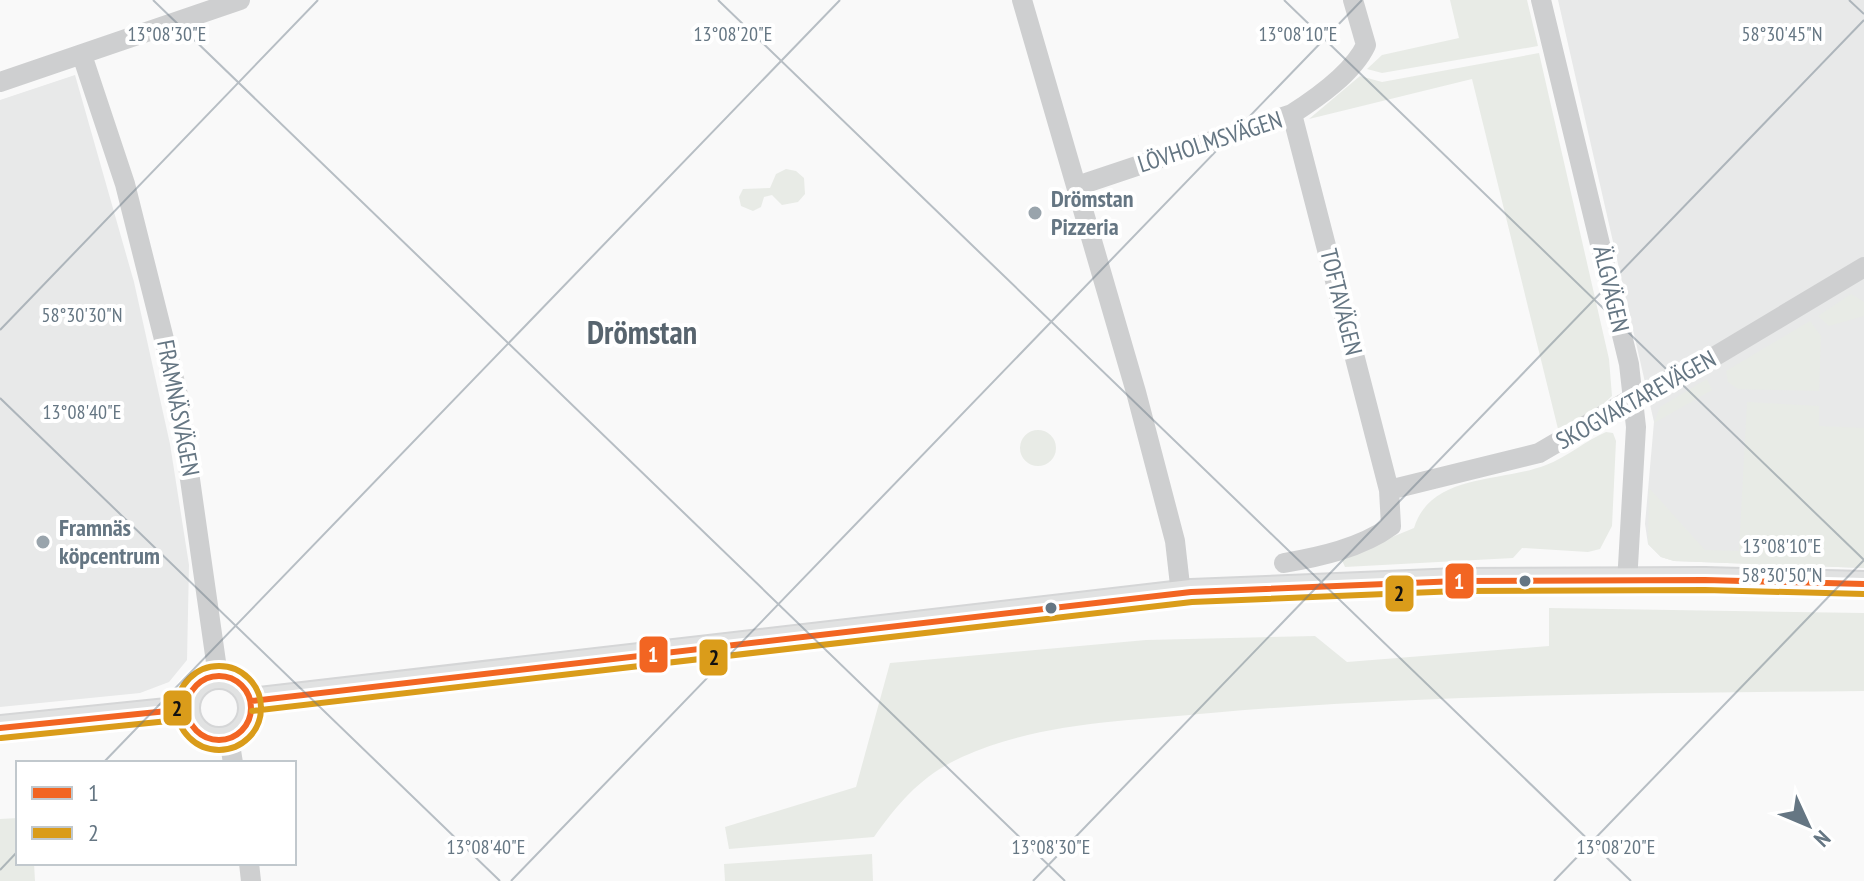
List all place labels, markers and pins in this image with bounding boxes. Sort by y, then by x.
place label: Drömstan Pizzeria [1051,183,1134,242]
marker: Drömstan Pizzeria [1026,204,1044,222]
place label: Framnäs köpcentrum [59,512,160,571]
marker: Framnäs köpcentrum [34,533,52,551]
unlabelled marker [1517,573,1533,589]
unlabelled marker [1043,600,1059,616]

